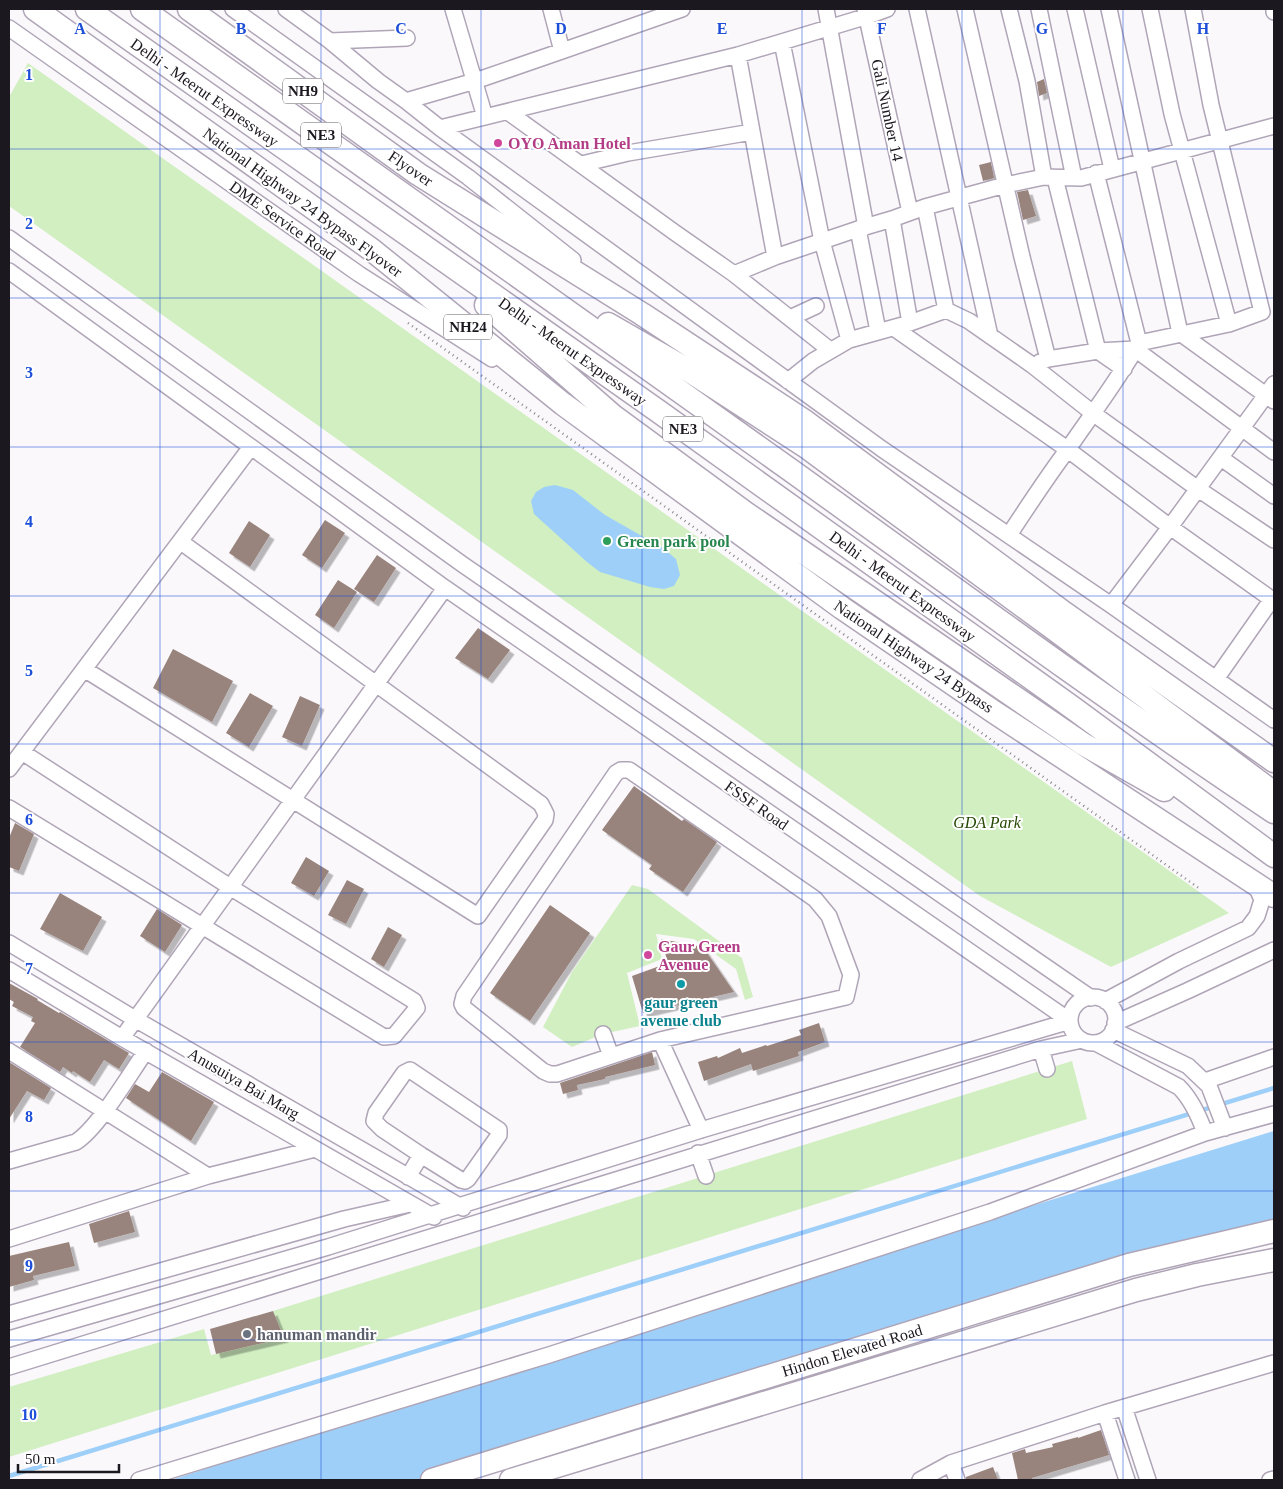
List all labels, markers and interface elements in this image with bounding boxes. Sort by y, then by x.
text: A [74,20,86,37]
text: B [236,20,247,37]
text: C [395,20,407,37]
text: D [555,20,567,37]
text: E [717,20,727,37]
text: F [877,20,887,37]
text: G [1036,20,1049,37]
text: H [1197,20,1210,37]
street label: Delhi - Meerut Expressway [127,35,282,151]
street label: Gali Number 14 [868,57,907,163]
text: 1 [25,66,33,83]
road number: NH9 [283,78,323,104]
road number: NE3 [301,122,341,148]
street label: National Highway 24 Bypass Flyover [199,124,406,282]
place label: OYO Aman Hotel [508,135,631,152]
marker: OYO Aman Hotel [492,137,504,149]
street label: Flyover [385,147,437,191]
street label: DME Service Road [227,178,339,263]
text: 2 [25,215,33,232]
street label: Delhi - Meerut Expressway [495,294,650,410]
road number: NH24 [444,314,492,340]
text: 3 [25,364,33,381]
road number: NE3 [663,416,703,442]
text: 4 [25,513,33,530]
street label: Delhi - Meerut Expressway [826,528,979,646]
place label: Green park pool [617,533,730,551]
marker: Green park pool [601,535,613,547]
street label: National Highway 24 Bypass [830,597,996,717]
text: 5 [25,662,33,679]
street label: FSSF Road [722,777,792,833]
text: 6 [25,811,33,828]
park label: GDA Park [953,814,1022,831]
place label: Gaur Green Avenue [658,938,741,973]
marker: Gaur Green Avenue [642,949,654,961]
text: 7 [25,960,33,977]
marker: gaur green avenue club [675,978,687,990]
place label: gaur green avenue club [640,994,722,1029]
street label: Anusuiya Bai Marg [184,1045,303,1123]
text: 8 [25,1108,33,1125]
text: 9 [25,1257,33,1274]
street label: Hindon Elevated Road [780,1321,924,1380]
place label: hanuman mandir [257,1326,377,1343]
marker: hanuman mandir [241,1328,253,1340]
text: 10 [21,1406,37,1423]
scale bar [18,1442,119,1474]
text: 50 m [25,1451,56,1467]

